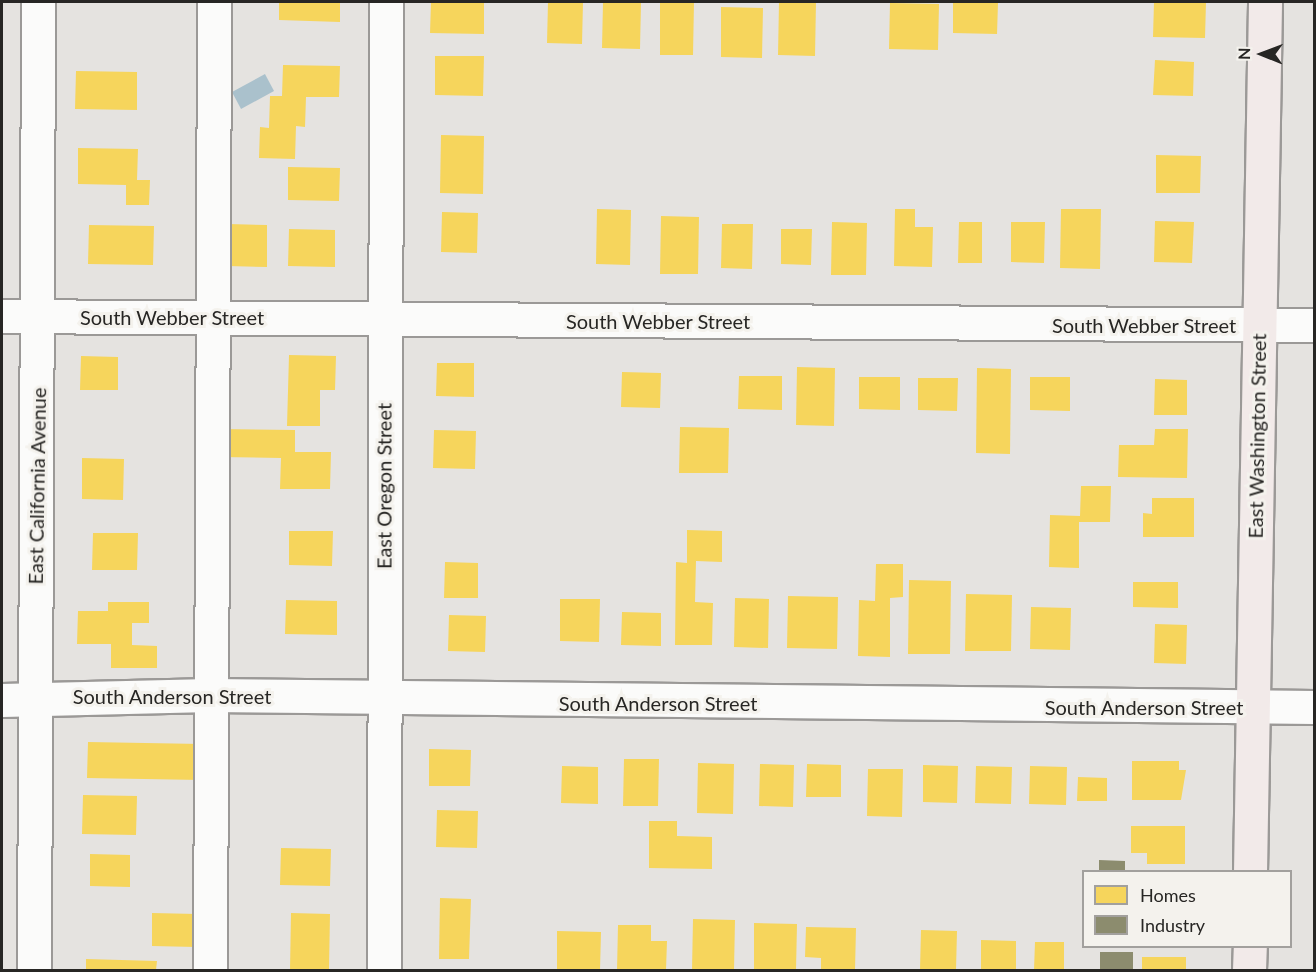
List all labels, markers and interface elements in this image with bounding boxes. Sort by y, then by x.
north arrow [1232,24,1292,84]
text: N [1234,47,1253,60]
street label: South Webber Street [80,305,264,329]
street label: South Webber Street [566,309,750,333]
street label: South Webber Street [1052,313,1236,337]
street label: East Washington Street [1243,333,1271,539]
street label: East California Avenue [23,387,51,585]
street label: East Oregon Street [372,403,396,569]
street label: South Anderson Street [72,684,272,708]
street label: South Anderson Street [558,691,758,715]
street label: South Anderson Street [1044,695,1244,719]
legend [1082,870,1292,948]
text: Homes [1140,884,1196,906]
text: Industry [1140,914,1205,936]

